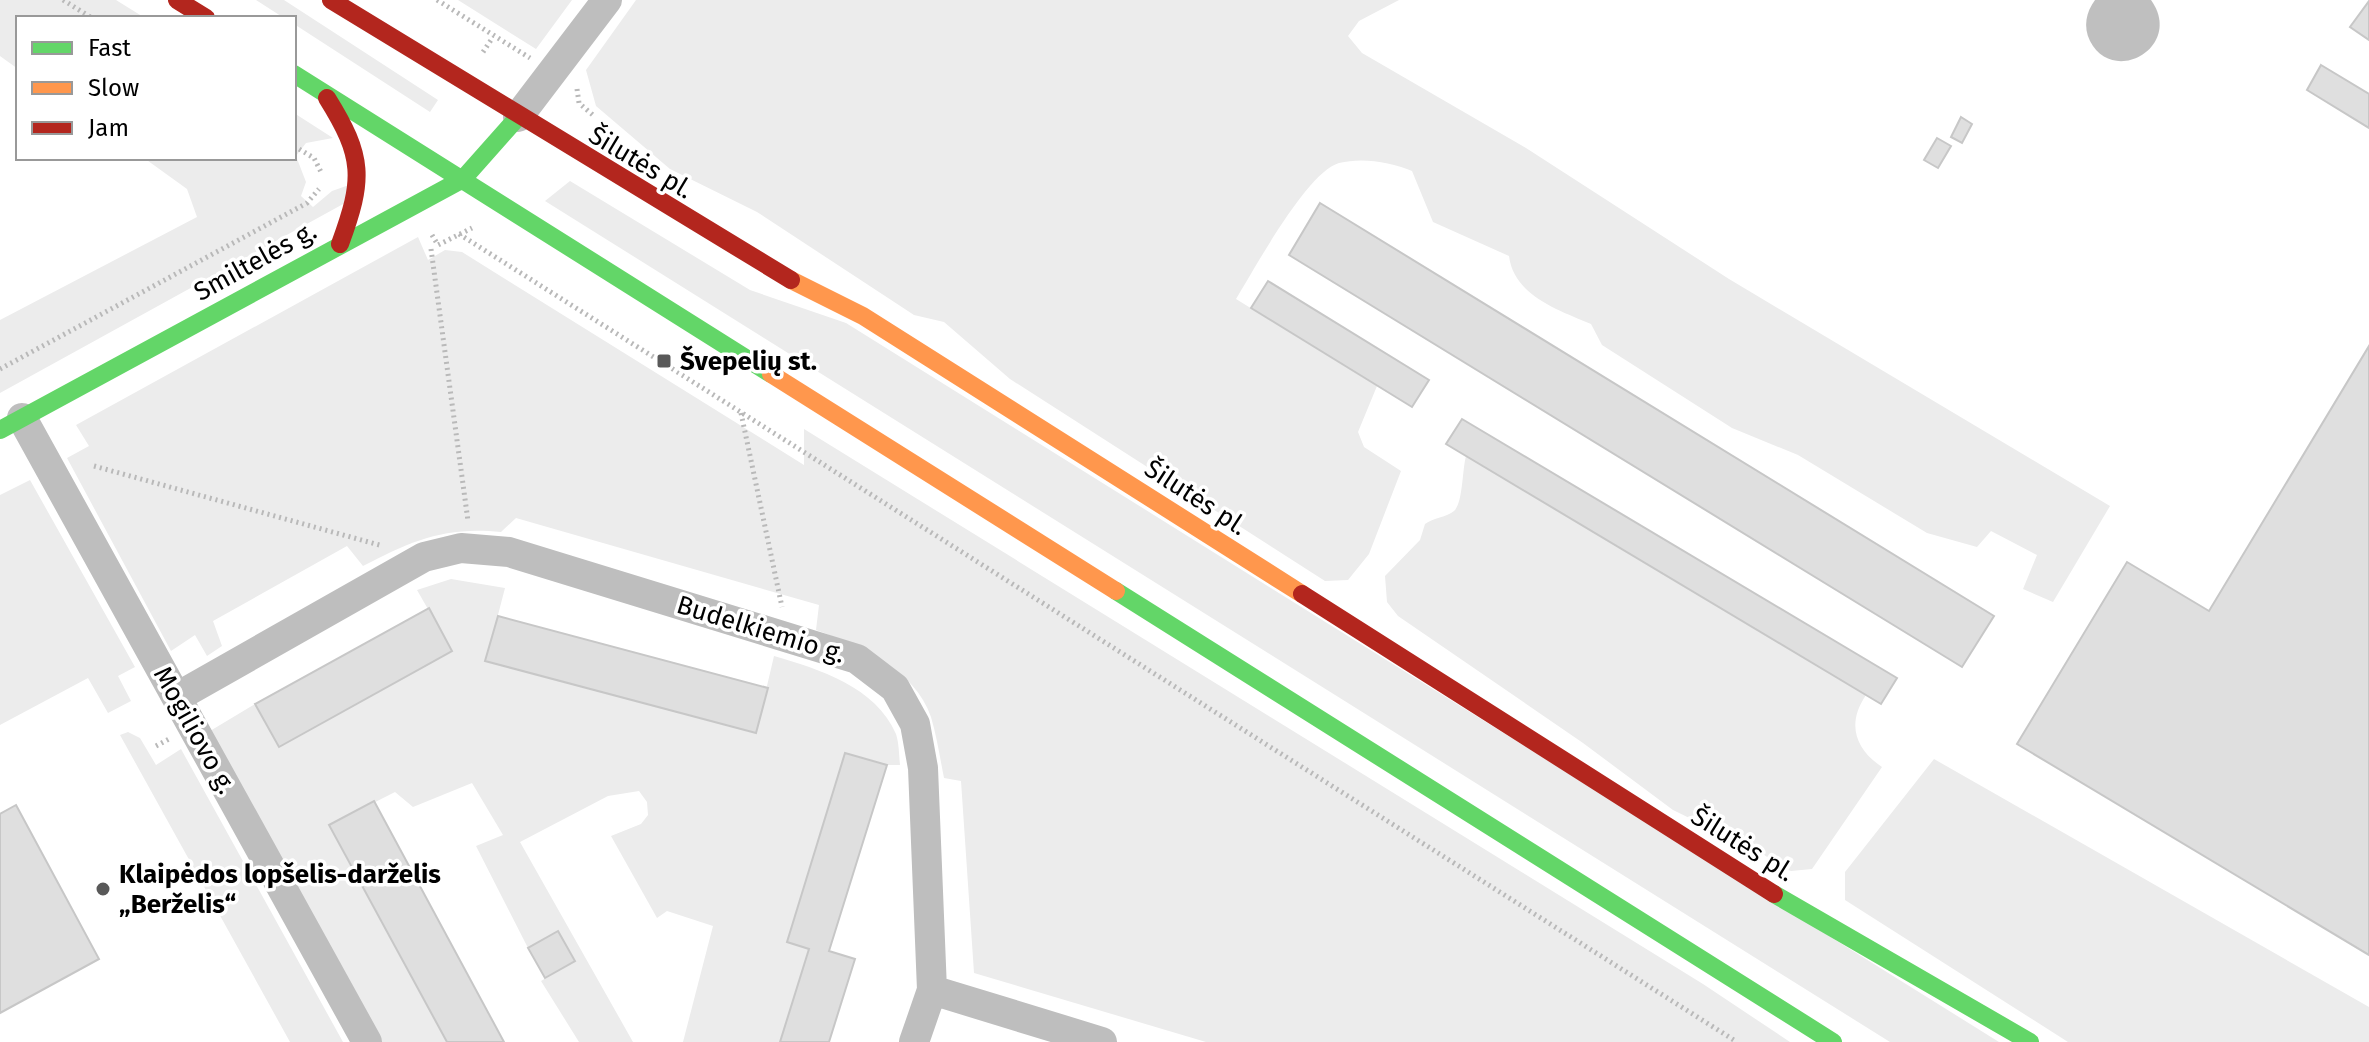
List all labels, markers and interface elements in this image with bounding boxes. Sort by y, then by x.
legend [16,16,296,160]
text: Fast [88,34,131,62]
text: Slow [88,74,139,102]
text: Jam [88,114,129,142]
street label: Šilutės pl. [583,118,699,206]
street label: Smiltelės g. [189,215,322,308]
place label: Švepelių st. [680,345,817,377]
marker: Švepelių st. [655,352,673,370]
street label: Šilutės pl. [1139,452,1253,542]
street label: Budelkiemio g. [673,589,849,670]
street label: Mogiliovo g. [147,661,242,799]
street label: Šilutės pl. [1685,800,1801,888]
place label: Klaipėdos lopšelis-darželis „Berželis“ [119,859,441,920]
marker: Klaipėdos lopšelis-darželis „Berželis“ [94,880,112,898]

